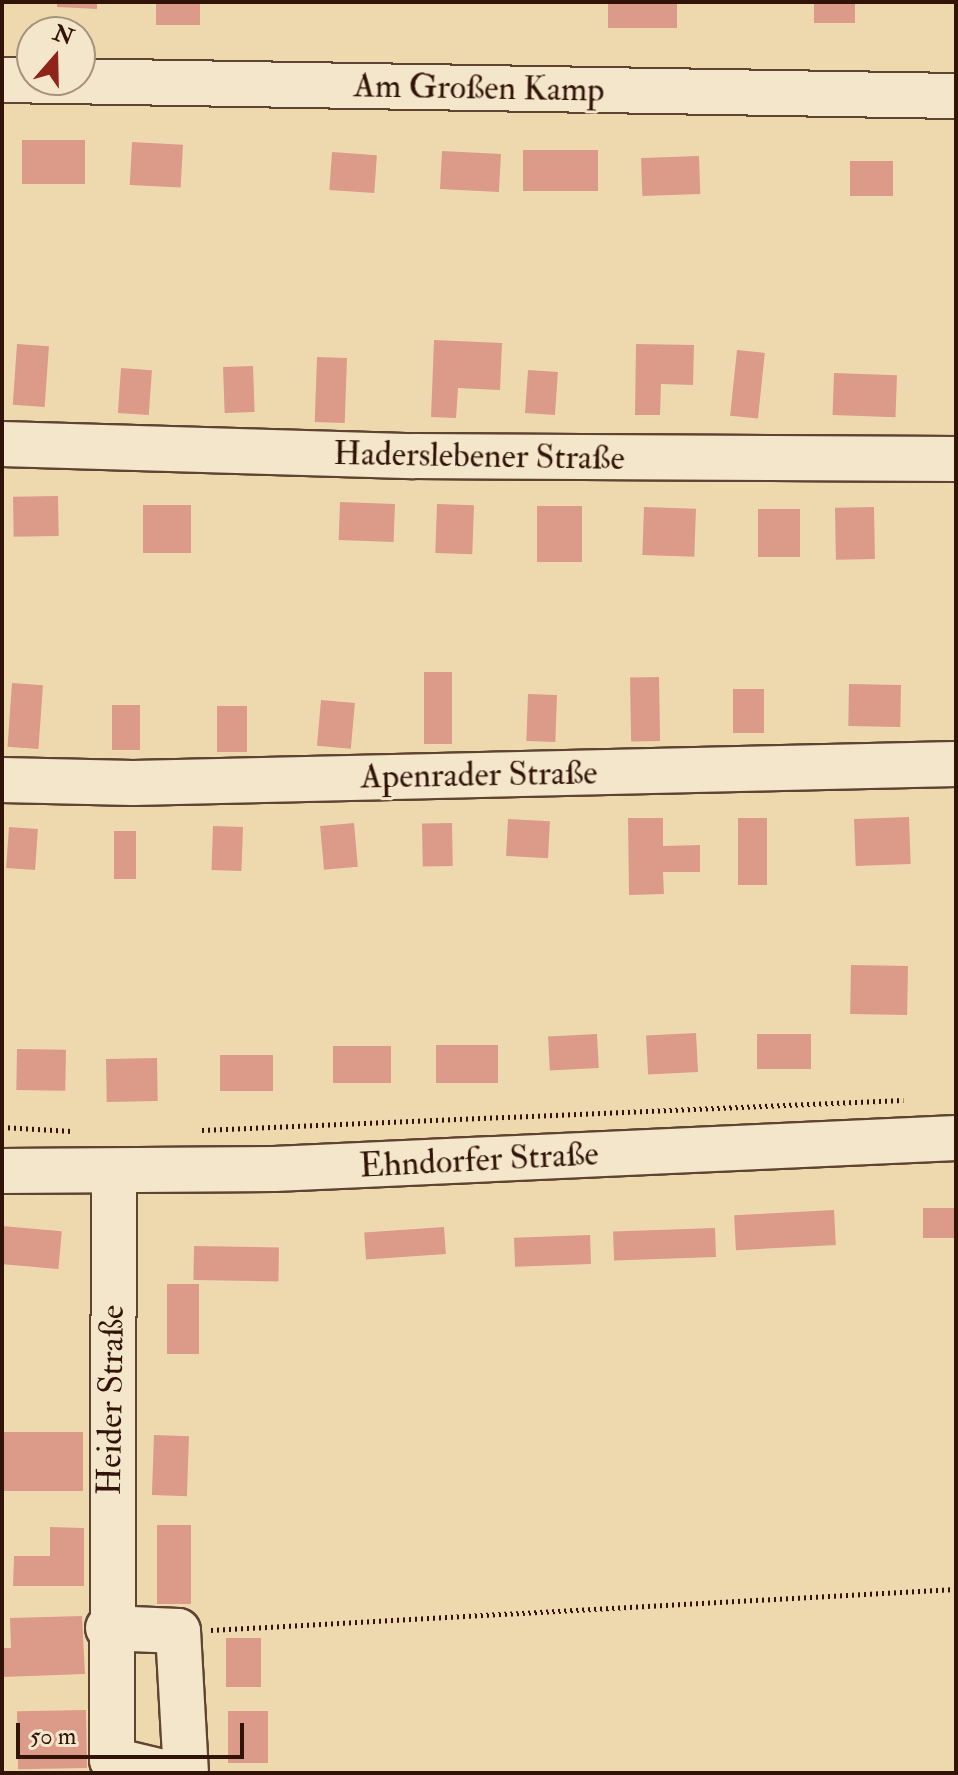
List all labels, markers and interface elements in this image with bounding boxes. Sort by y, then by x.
north arrow [16,16,96,96]
text: N [49,19,78,52]
street label: Am Großen Kamp [353,65,605,111]
street label: Haderslebener Straße [333,433,625,479]
street label: Apenrader Straße [360,753,598,797]
street label: Ehndorfer Straße [358,1133,600,1187]
street label: Heider Straße [89,1304,133,1496]
scale bar [20,1707,248,1757]
text: 50 m [30,1721,76,1752]

